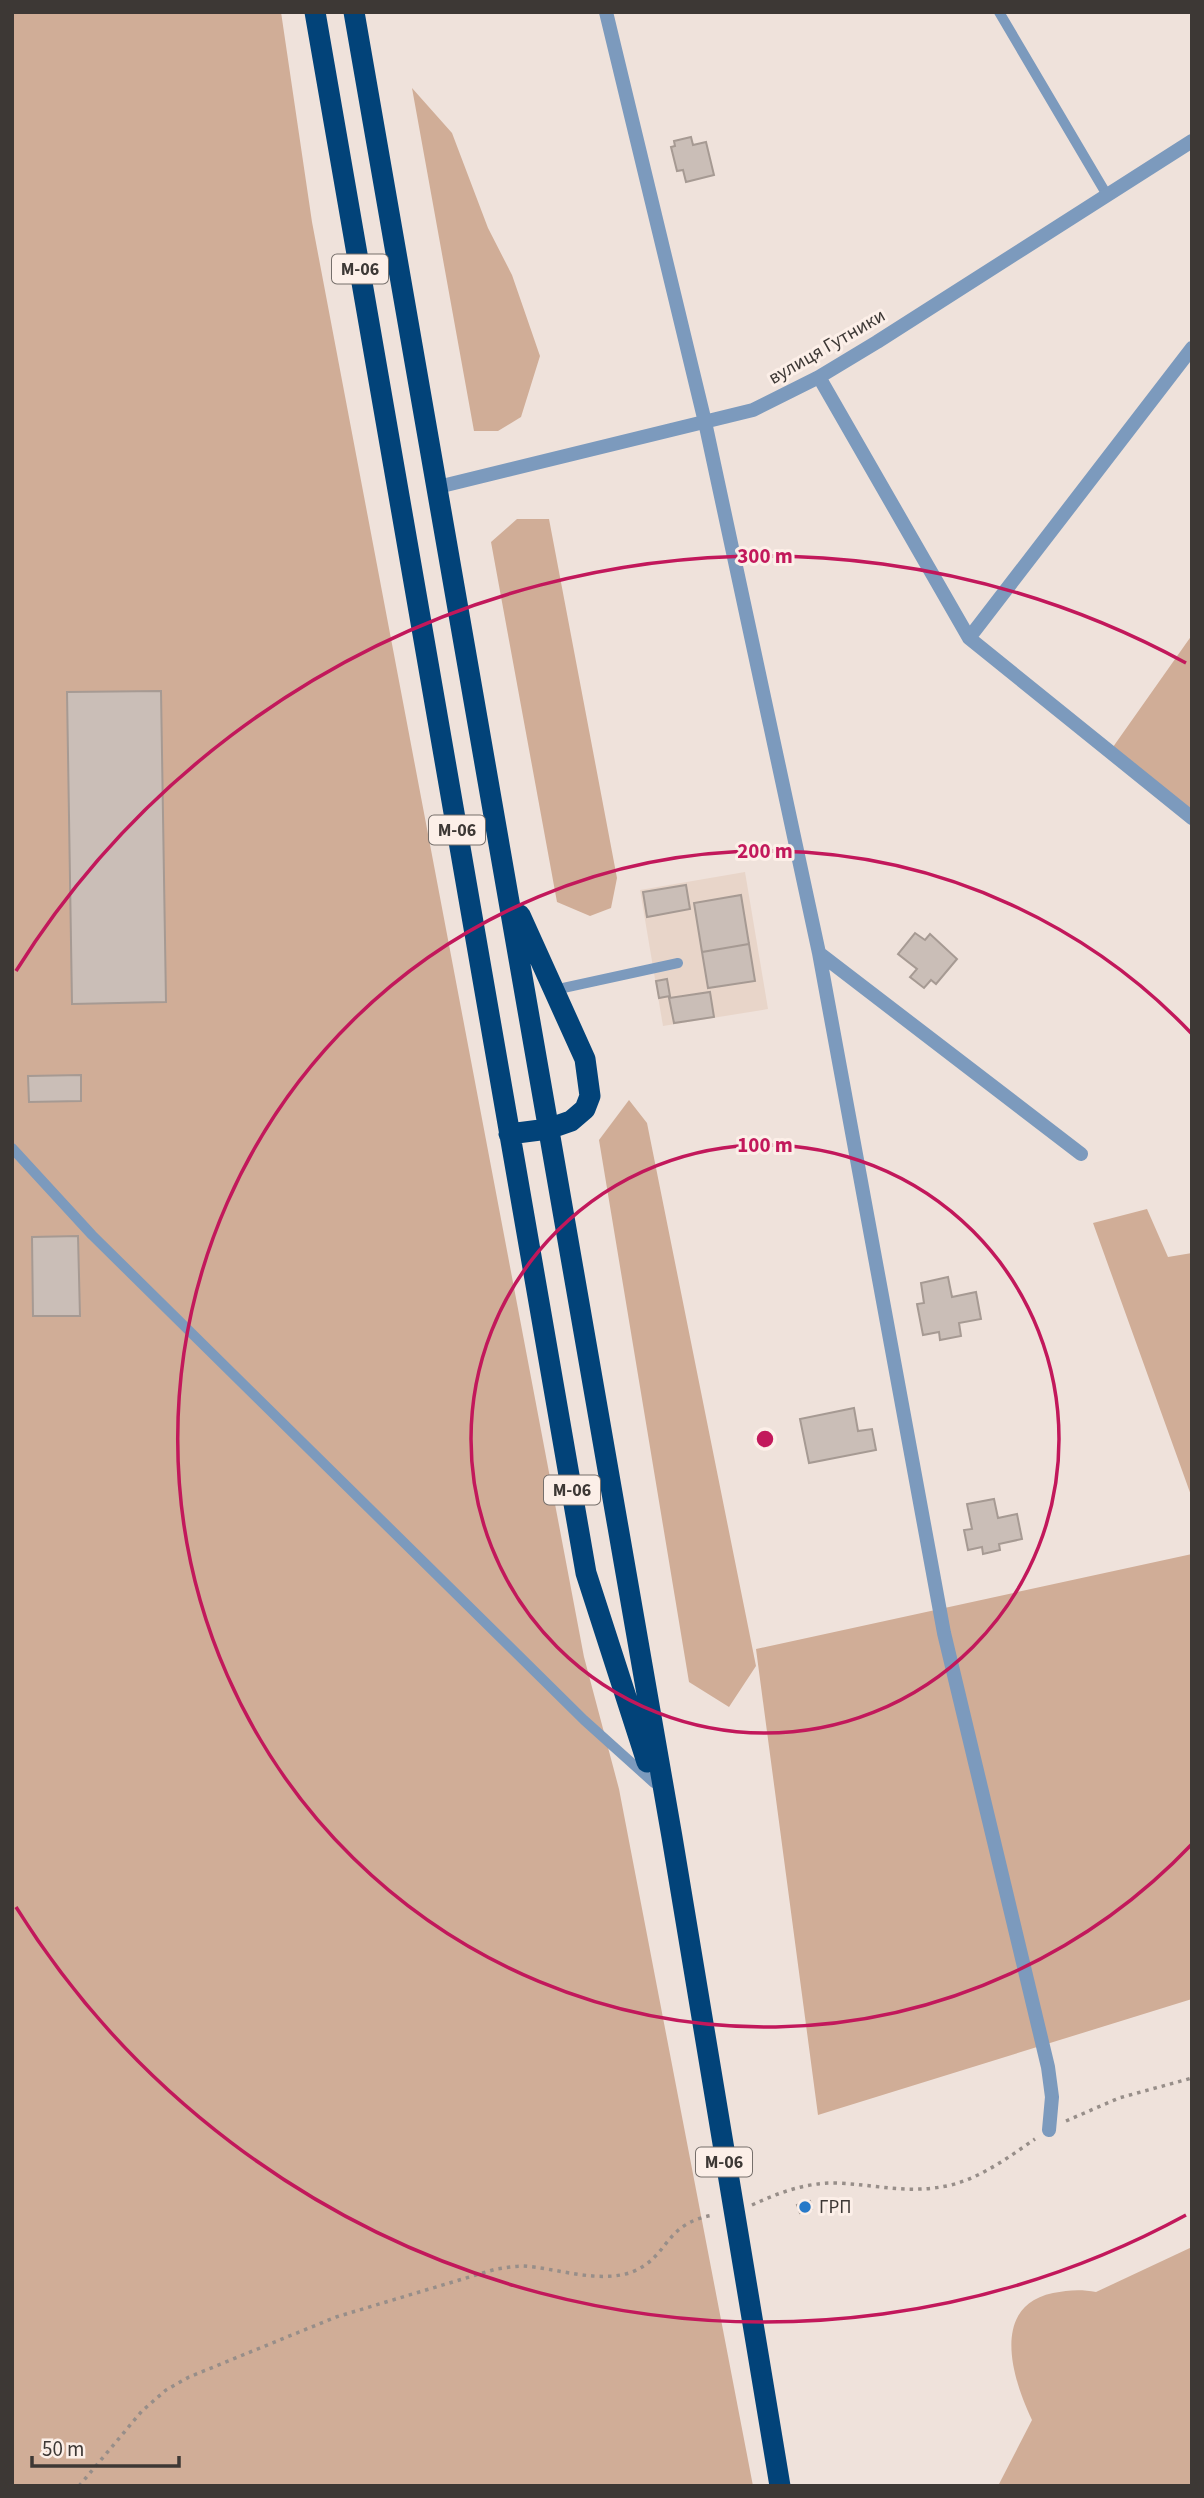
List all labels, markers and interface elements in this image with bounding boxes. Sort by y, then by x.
road number: М-06 [332,255,388,284]
street label: вулиця Гутники [763,303,891,391]
text: 300 m [737,541,793,571]
road number: М-06 [429,816,485,844]
text: 200 m [737,836,793,866]
text: 100 m [737,1130,793,1160]
centre of rings [753,1427,777,1451]
road number: М-06 [544,1476,600,1504]
road number: М-06 [696,2148,752,2176]
place label: ГРП [819,2194,851,2221]
marker: ГРП [797,2199,813,2215]
scale bar [32,2424,178,2468]
text: 50 m [42,2434,84,2464]

